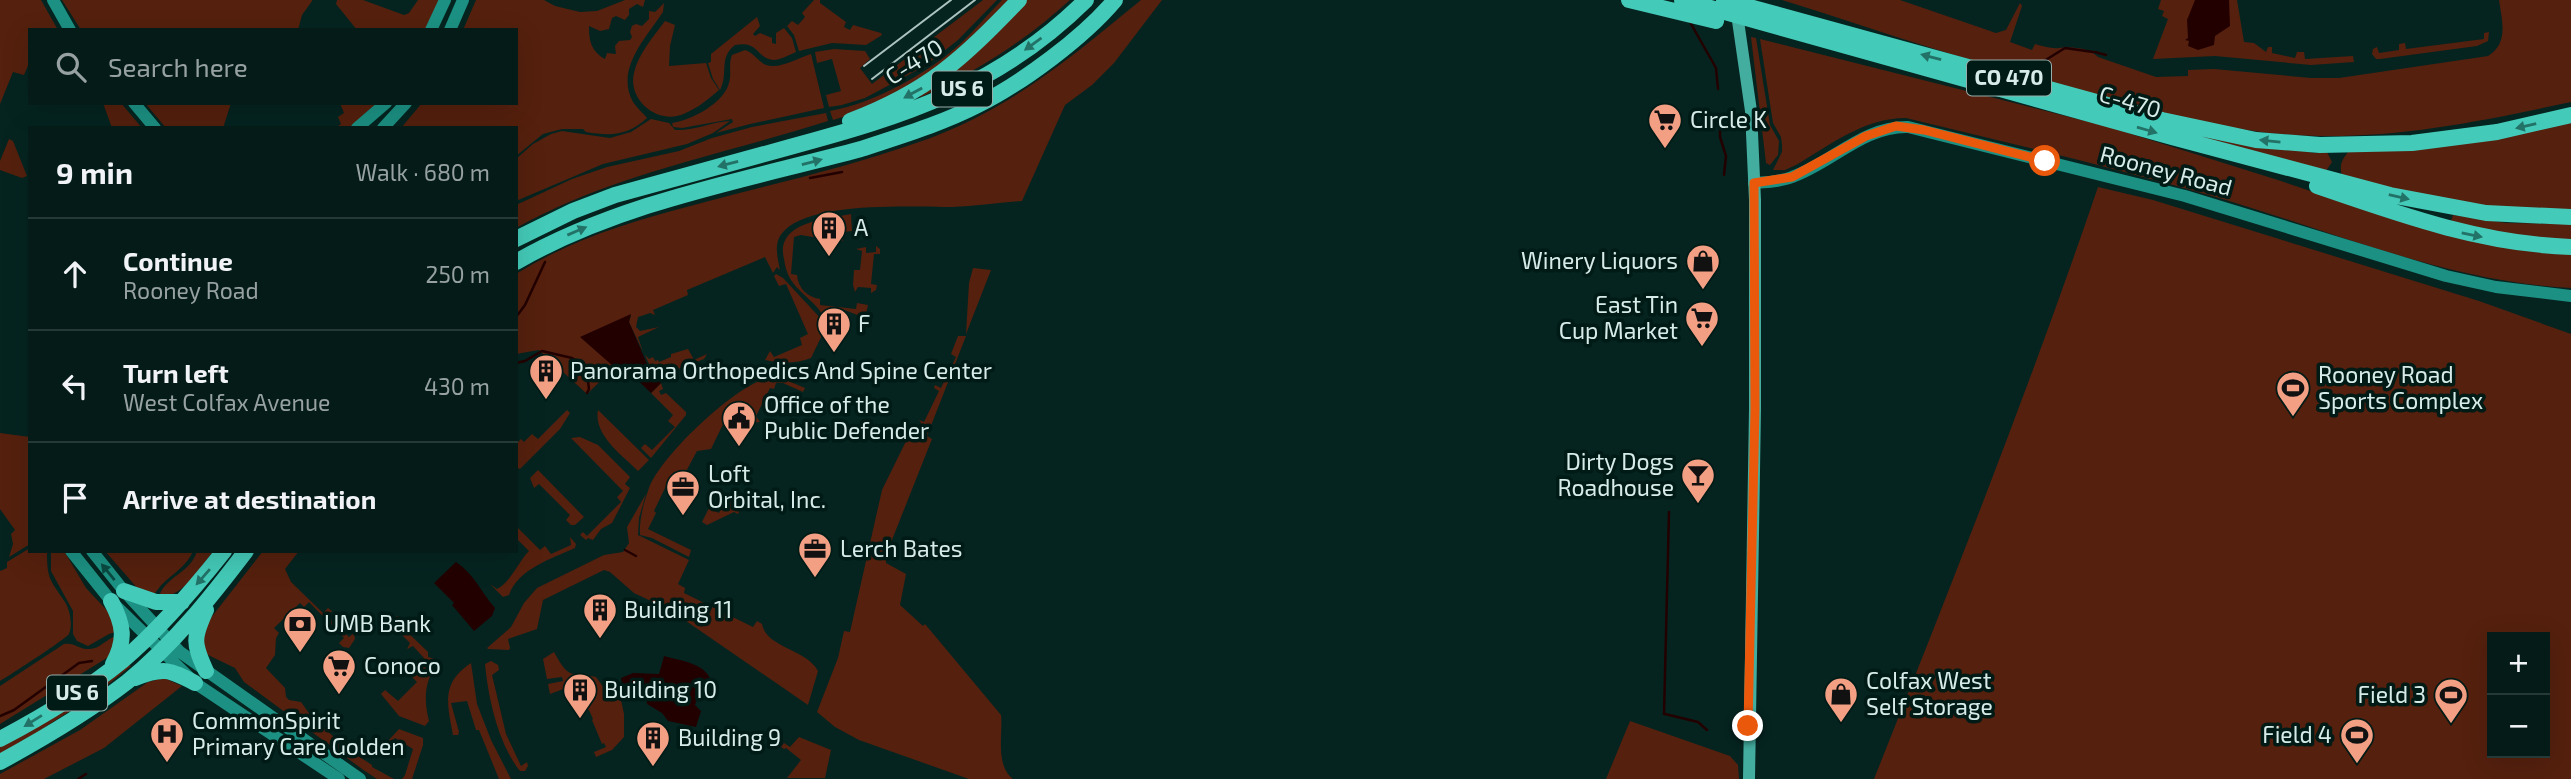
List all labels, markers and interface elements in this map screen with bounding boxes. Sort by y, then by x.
search box [28,28,518,105]
street label: C-470 [879,32,947,90]
one-way arrow [1024,37,1043,51]
icon: search [52,48,90,86]
text: Search here [108,51,248,82]
one-way arrow [1920,51,1941,61]
road number: CO 470 [1967,60,2051,96]
road number: US 6 [932,72,992,106]
street label: C-470 [2096,79,2164,123]
one-way arrow [903,87,923,99]
supermarket icon: Circle K [1646,101,1684,150]
place label: Circle K [1690,105,1767,133]
one-way arrow [2515,121,2537,132]
one-way arrow [2137,126,2158,136]
one-way arrow [2259,135,2281,146]
street label: Rooney Road [2097,139,2235,201]
route start [2029,145,2060,176]
text: 9 min [56,154,133,190]
one-way arrow [802,156,824,167]
text: Walk · 680 m [356,158,490,186]
one-way arrow [717,159,739,170]
one-way arrow [2388,191,2410,202]
building icon: A [810,209,848,258]
place label: A [854,213,869,241]
one-way arrow [567,225,587,237]
one-way arrow [2461,229,2483,240]
shop icon: Winery Liquors [1684,242,1722,291]
text: Continue [123,245,233,276]
place label: Winery Liquors [1521,246,1678,274]
icon: ahead [56,255,94,293]
text: 250 m [426,260,490,288]
text: Rooney Road [123,276,259,304]
place label: East Tin Cup Market [1559,290,1678,344]
supermarket icon: East Tin Cup Market [1683,299,1721,348]
building icon: F [815,305,853,354]
place label: F [858,309,870,337]
building icon: Panorama Orthopedics And Spine Center [527,352,565,401]
place label: Panorama Orthopedics And Spine Center [570,356,992,384]
text: Turn left [123,357,229,388]
place label: Rooney Road Sports Complex [2318,360,2483,414]
icon: left [56,367,94,405]
sports icon: Rooney Road Sports Complex [2274,369,2312,418]
text: 430 m [424,372,490,400]
text: West Colfax Avenue [123,388,330,416]
place label: Office of the Public Defender [764,390,929,444]
public building icon: Office of the Public Defender [720,399,758,448]
place label: Dirty Dogs Roadhouse [1557,447,1674,501]
bar icon: Dirty Dogs Roadhouse [1679,456,1717,505]
place label: Loft Orbital, Inc. [708,459,826,513]
office icon: Loft Orbital, Inc. [664,468,702,517]
icon: arrive [56,479,94,517]
text: Arrive at destination [123,483,376,514]
office icon: Lerch Bates [796,530,834,579]
place label: Lerch Bates [840,534,962,562]
one-way arrow [101,563,116,580]
one-way arrow [196,568,211,585]
building icon: Building 11 [581,591,619,640]
place label: Building 11 [624,595,732,623]
bank icon: UMB Bank [281,605,319,654]
place label: UMB Bank [324,609,431,637]
map controls [2487,632,2550,758]
button: + [2487,632,2550,695]
supermarket icon: Conoco [320,647,358,696]
place label: Conoco [364,651,441,679]
place label: Colfax West Self Storage [1866,666,1993,720]
building icon: Building 10 [561,671,599,720]
place label: Building 10 [604,675,717,703]
shop icon: Colfax West Self Storage [1822,675,1860,724]
road number: US 6 [47,676,107,710]
sports icon: Field 3 [2432,676,2470,725]
place label: Field 3 [2358,680,2426,708]
button: − [2487,695,2550,758]
place label: CommonSpirit Primary Care Golden [192,706,405,760]
route end [1732,710,1763,741]
one-way arrow [23,714,42,727]
hospital icon: CommonSpirit Primary Care Golden [148,715,186,764]
sports icon: Field 4 [2338,716,2376,765]
building icon: Building 9 [634,719,672,768]
place label: Field 4 [2262,720,2332,748]
place label: Building 9 [678,723,781,751]

